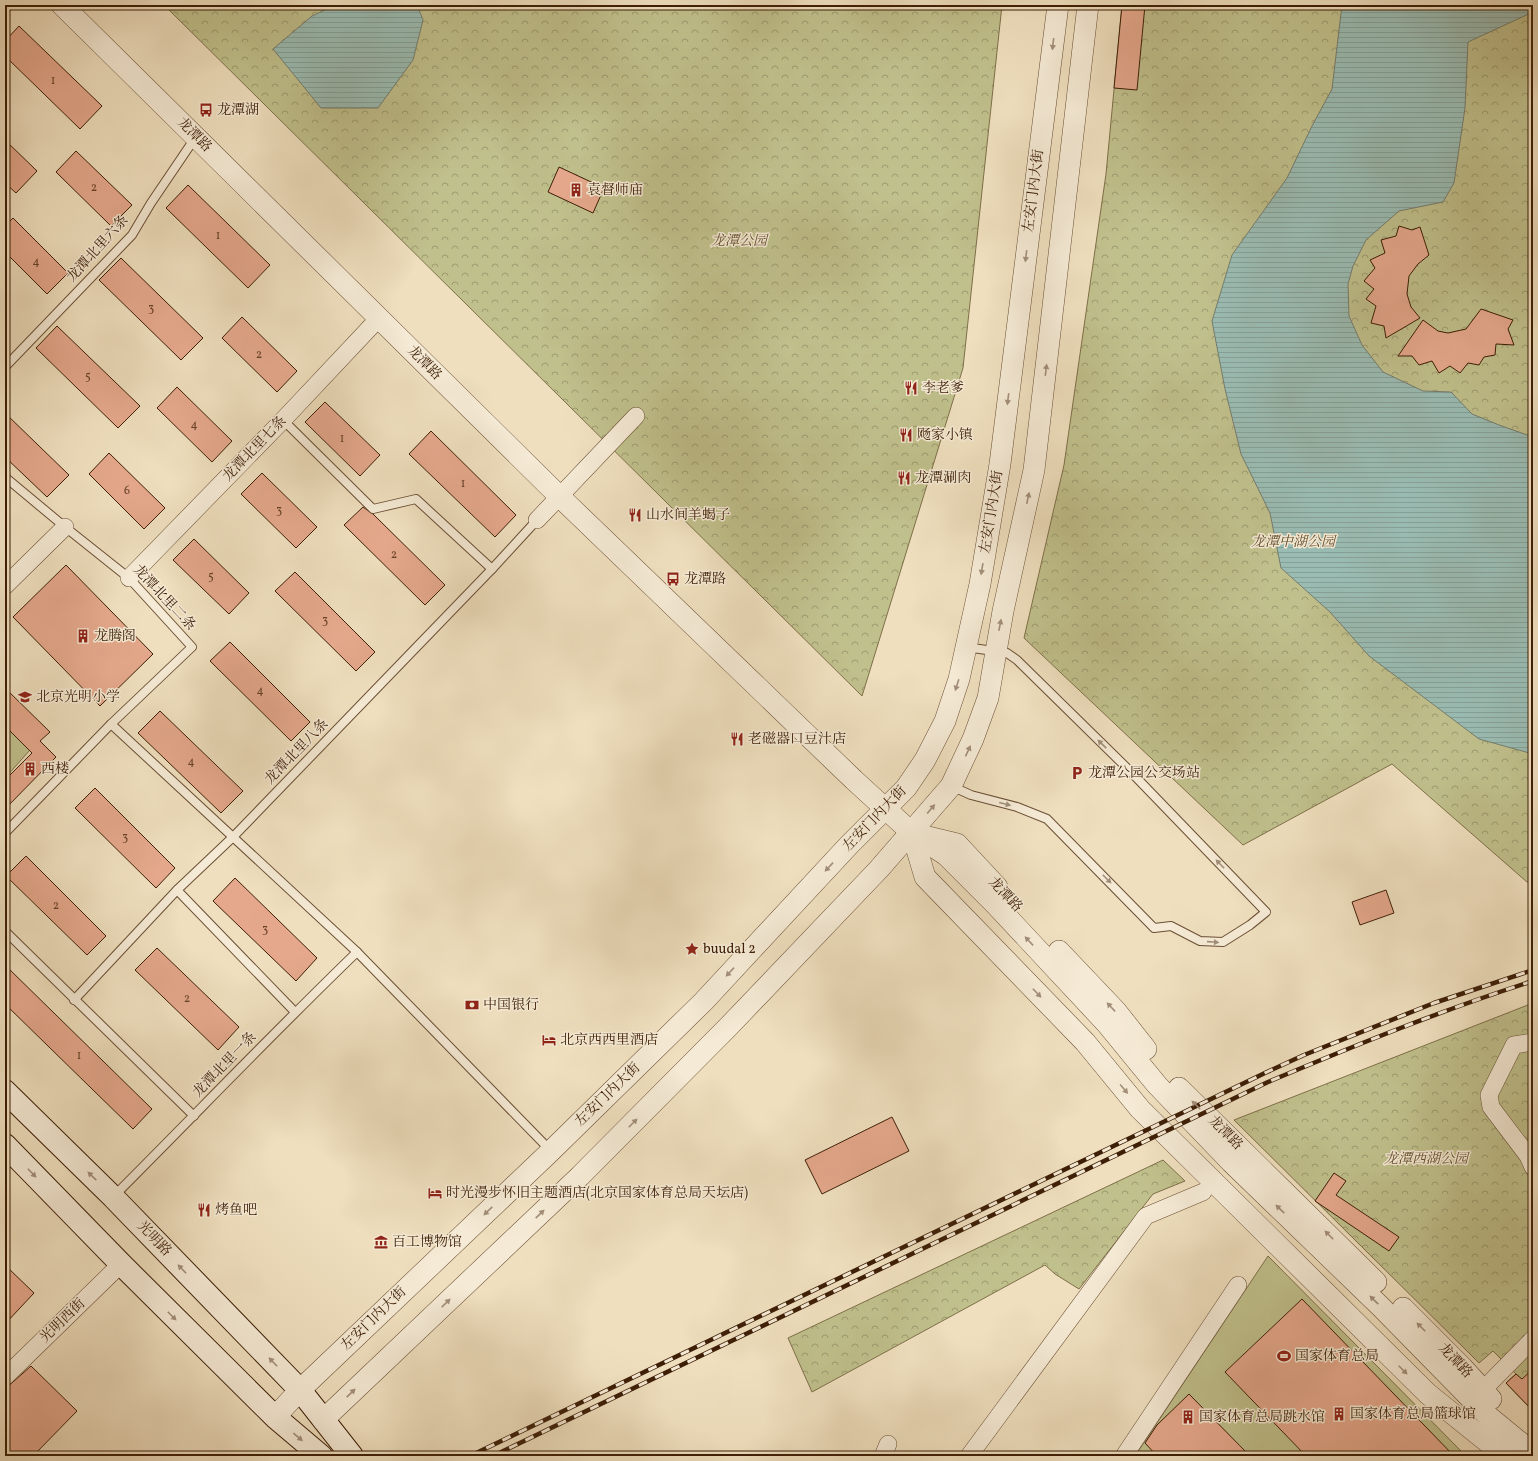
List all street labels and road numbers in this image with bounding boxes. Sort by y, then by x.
street label: 龙潭路 [172,113,216,157]
street label: 左安门内大街 [1019,148,1049,234]
street label: 龙潭北里六条 [63,211,133,287]
street label: 龙潭路 [402,341,446,385]
street label: 龙潭北里七条 [219,412,291,486]
street label: 左安门内大街 [976,469,1008,555]
street label: 龙潭北里二条 [128,561,200,635]
street label: 龙潭北里八条 [261,715,333,789]
street label: 左安门内大街 [839,782,911,856]
street label: 龙潭路 [984,873,1026,917]
street label: 龙潭北里一条 [189,1028,261,1102]
street label: 左安门内大街 [571,1059,645,1131]
street label: 龙潭路 [1203,1111,1247,1155]
street label: 光明路 [133,1217,175,1261]
street label: 左安门内大街 [337,1283,411,1355]
street label: 光明西街 [36,1295,90,1347]
street label: 龙潭路 [1434,1339,1476,1383]

